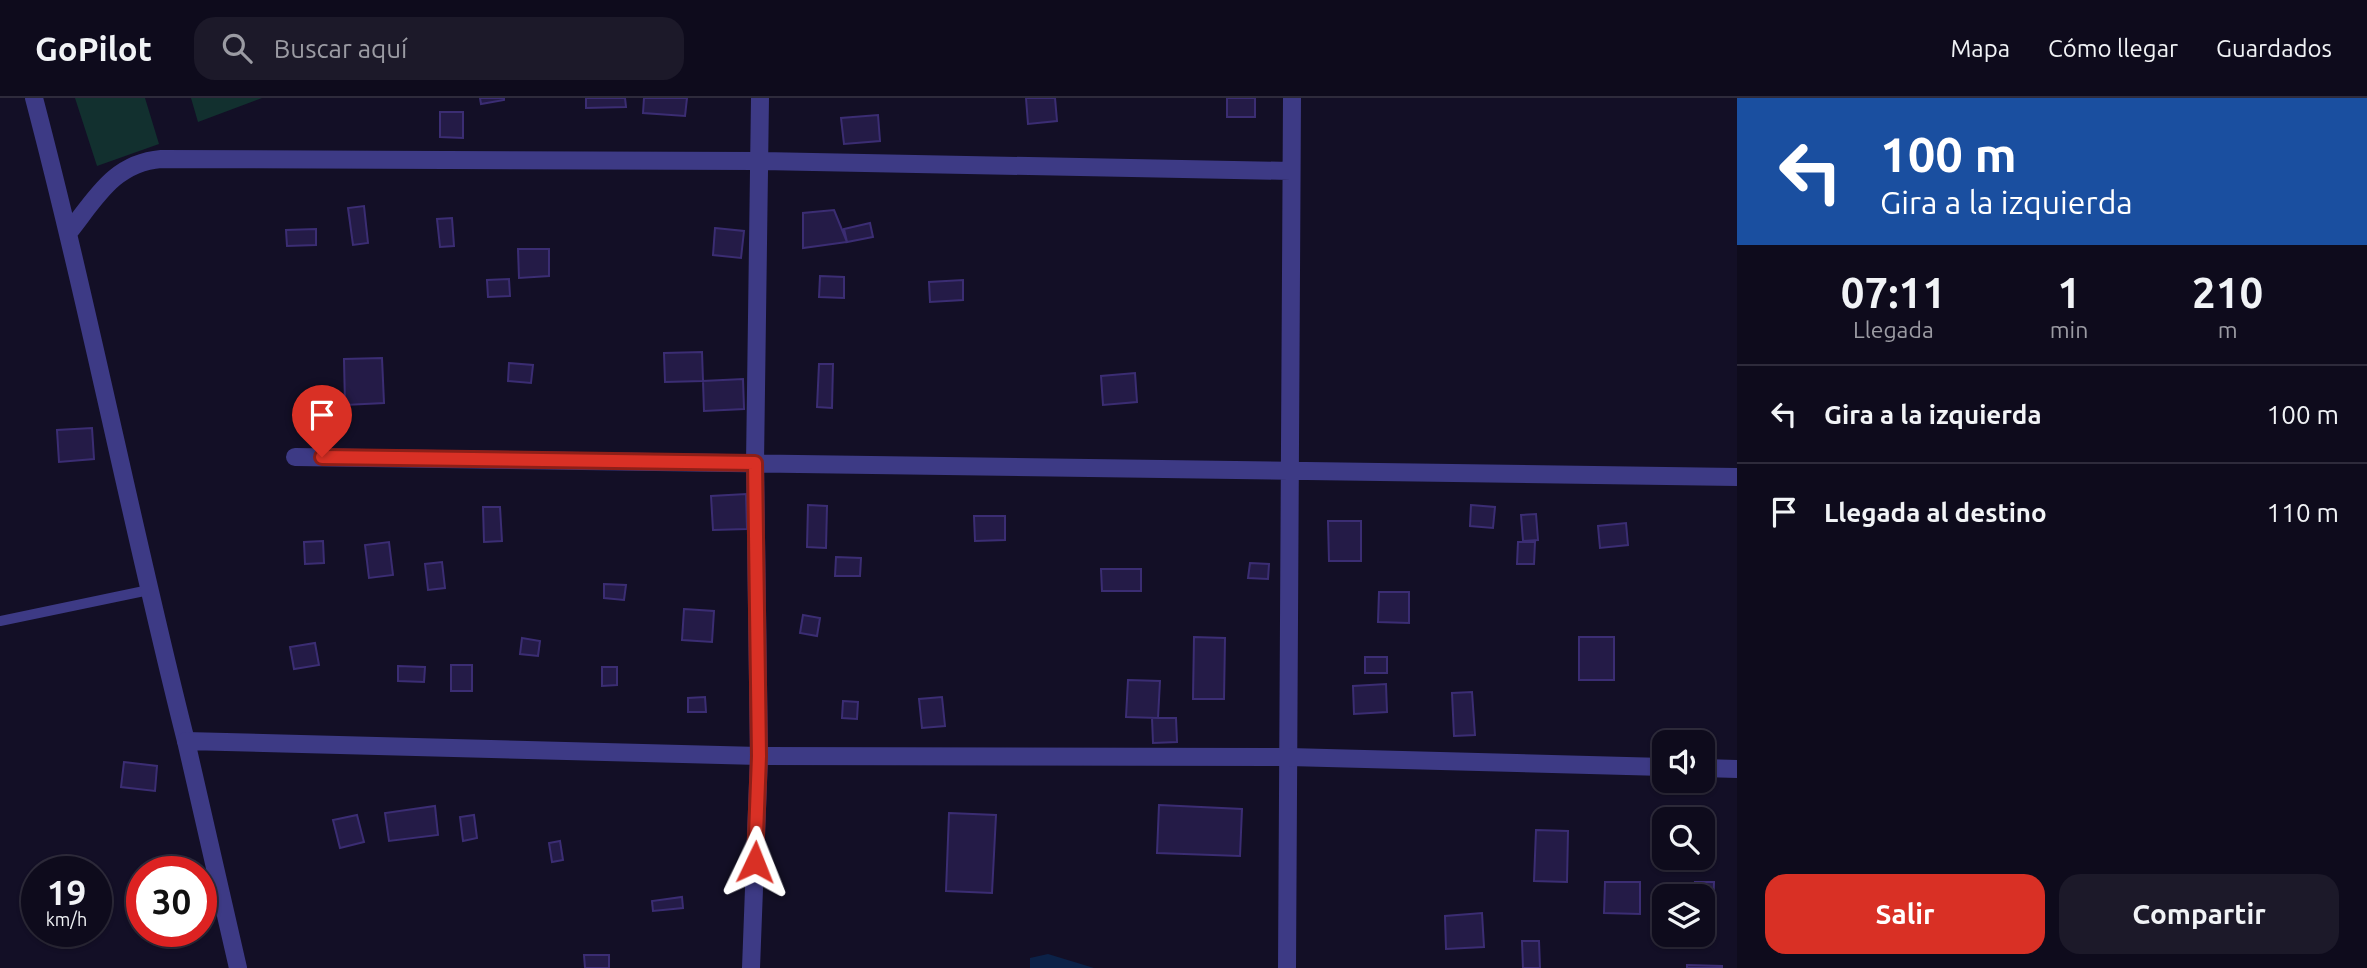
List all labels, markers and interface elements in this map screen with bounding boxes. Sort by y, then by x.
search box [194,17,684,80]
icon: search [218,29,256,67]
text: GoPilot [35,30,152,67]
text: Buscar aquí [274,34,407,63]
text: Mapa [1950,35,2010,62]
text: Cómo llegar [2048,35,2178,62]
text: Guardados [2216,35,2332,62]
icon: left [1765,126,1856,217]
text: 100 m [1880,126,2017,181]
text: Gira a la izquierda [1880,184,2133,220]
text: 07:11 [1841,269,1946,316]
text: 1 [2057,269,2081,316]
text: 210 [2192,269,2263,316]
text: Llegada [1853,317,1934,342]
text: min [2050,317,2088,342]
text: m [2218,317,2238,342]
pin [292,385,352,457]
icon: left [1765,395,1803,433]
icon: arrive [303,396,341,434]
text: Gira a la izquierda [1824,400,2042,429]
text: 100 m [2267,400,2339,429]
icon: arrive [1765,493,1803,531]
text: Llegada al destino [1824,498,2047,527]
text: 110 m [2267,498,2339,527]
map controls [1652,730,1715,947]
button: sound [1652,730,1715,793]
button: search [1652,807,1715,870]
position arrow [718,825,792,899]
speed limit sign: 30 [126,856,217,947]
text: 19 [47,872,86,912]
button: Salir [1765,874,2045,954]
button: Compartir [2059,874,2339,954]
button: layers [1652,884,1715,947]
text: km/h [46,909,87,929]

